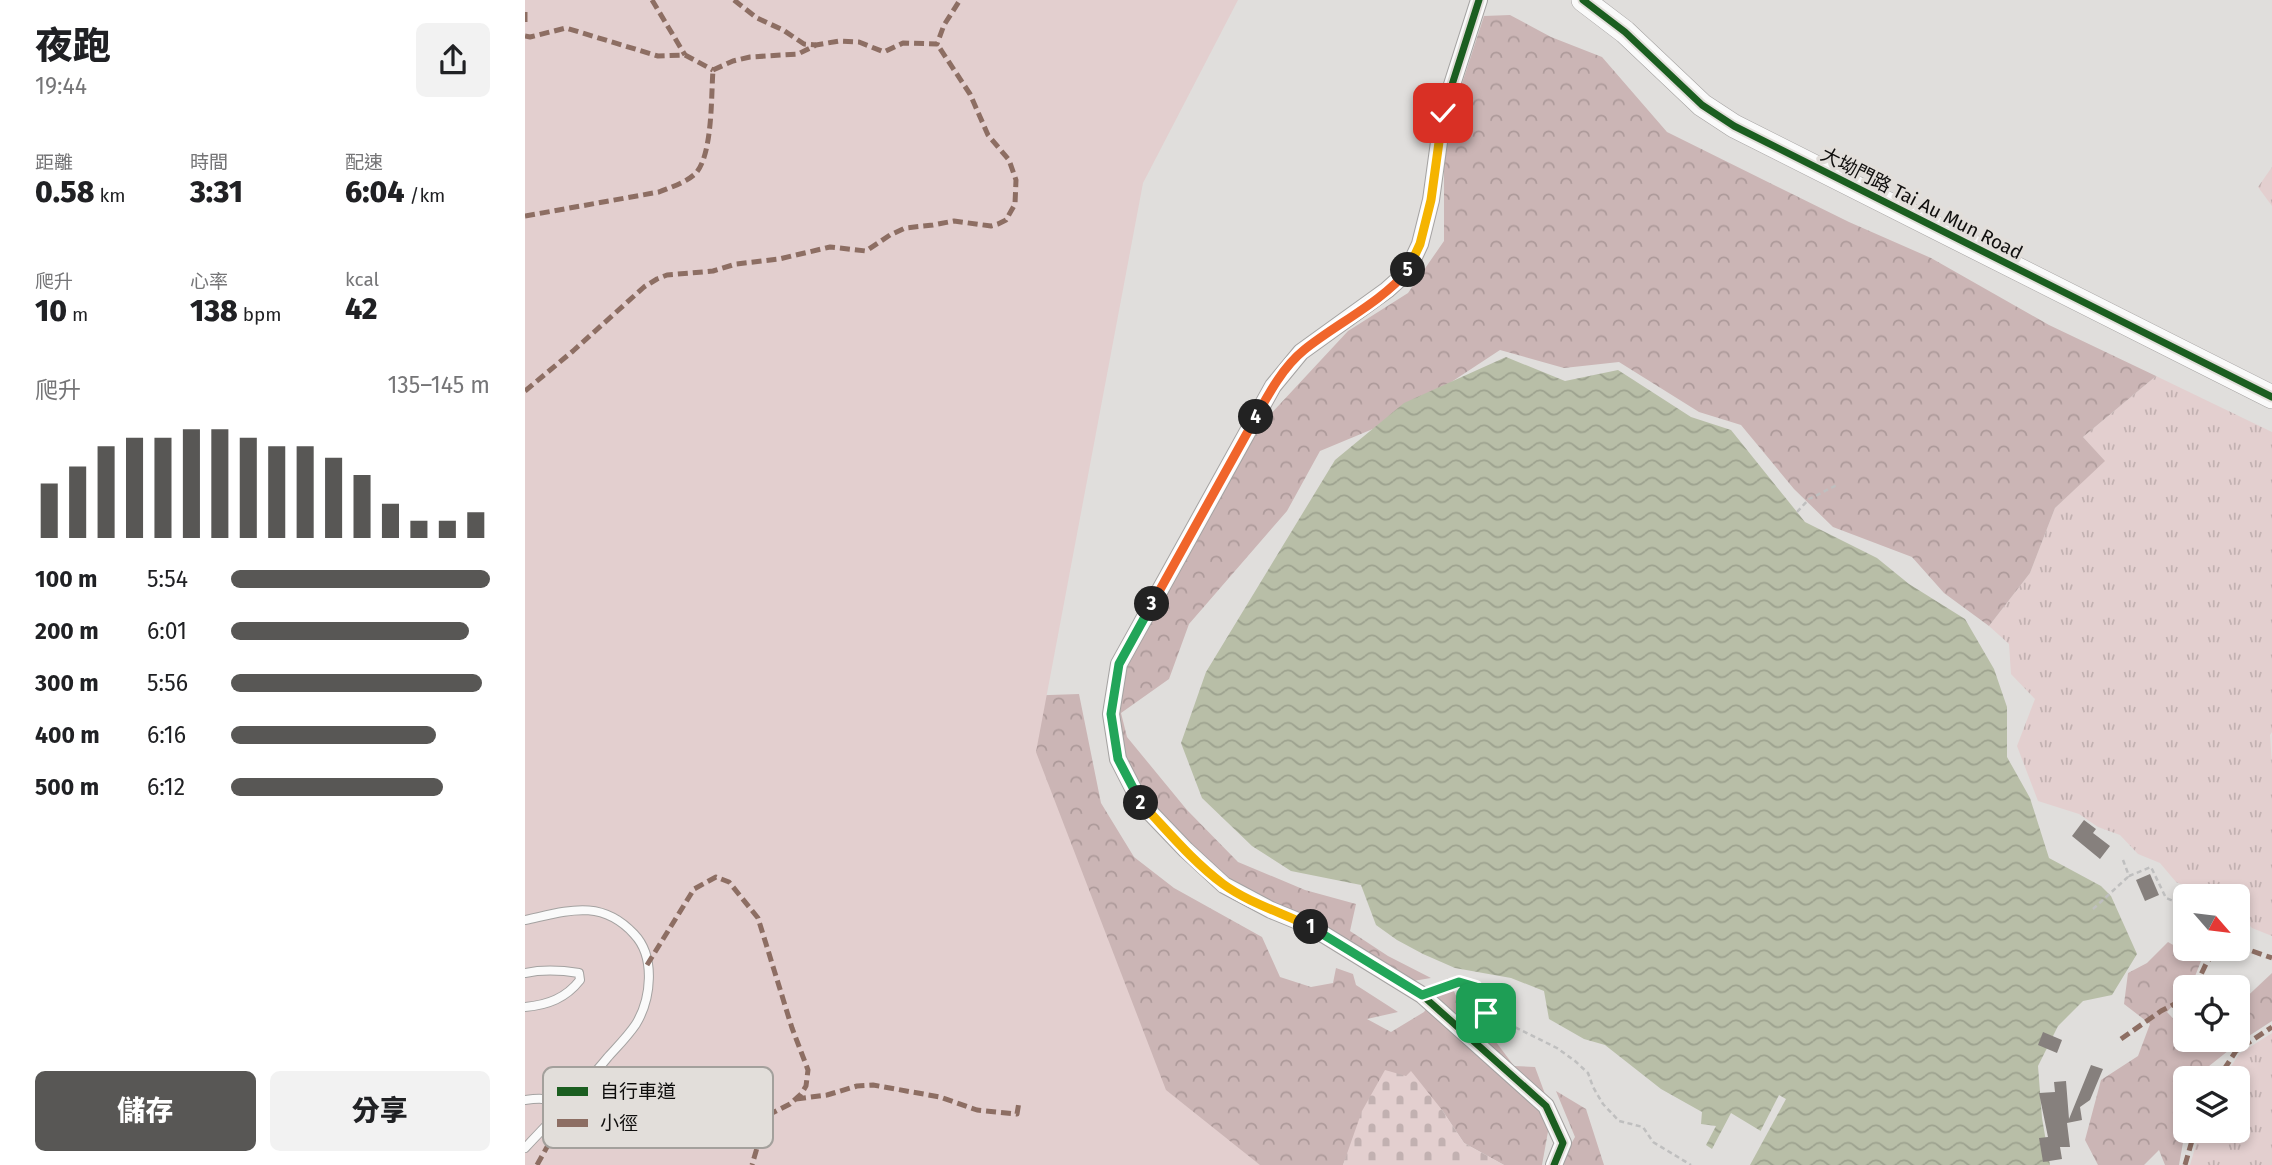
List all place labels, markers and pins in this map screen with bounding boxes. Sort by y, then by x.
pin [1413,83,1473,143]
pin: 5 [1391,252,1425,288]
pin: 4 [1239,400,1273,434]
pin: 3 [1135,586,1169,622]
pin: 2 [1123,786,1159,820]
pin: 1 [1293,909,1329,944]
pin [1456,983,1516,1043]

